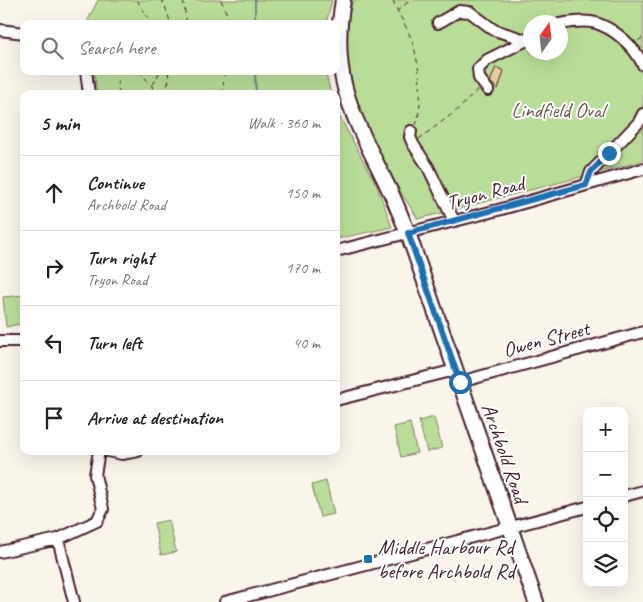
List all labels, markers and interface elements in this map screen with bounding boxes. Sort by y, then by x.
north arrow [523,15,568,60]
search box [20,20,340,75]
icon: search [38,34,66,62]
text: Search here [78,36,155,60]
park label: Lindfield Oval [511,97,608,123]
text: 5 min [40,110,80,136]
text: Walk · 360 m [248,113,320,133]
route end [598,142,621,165]
street label: Tryon Road [443,169,530,216]
text: Continue [87,171,144,195]
icon: ahead [40,179,68,207]
text: 150 m [286,183,320,203]
text: Archbold Road [87,195,166,215]
text: Turn right [87,246,154,270]
icon: right [40,254,68,282]
text: 170 m [286,258,320,278]
text: Tryon Road [87,270,147,290]
street label: Owen Street [500,315,594,363]
icon: left [40,329,68,357]
text: Turn left [87,331,142,355]
text: 40 m [293,333,320,353]
route start [449,371,472,394]
street label: Archbold Road [476,400,535,510]
icon: arrive [40,404,68,432]
text: Arrive at destination [87,406,223,430]
map controls [583,407,628,587]
button: + [583,407,628,452]
button: − [583,452,628,497]
button: locate [583,497,628,542]
place label: Middle Harbour Rd before Archbold Rd [378,534,518,584]
button: layers [583,542,628,587]
marker: Middle Harbour Rd before Archbold Rd [362,553,374,565]

